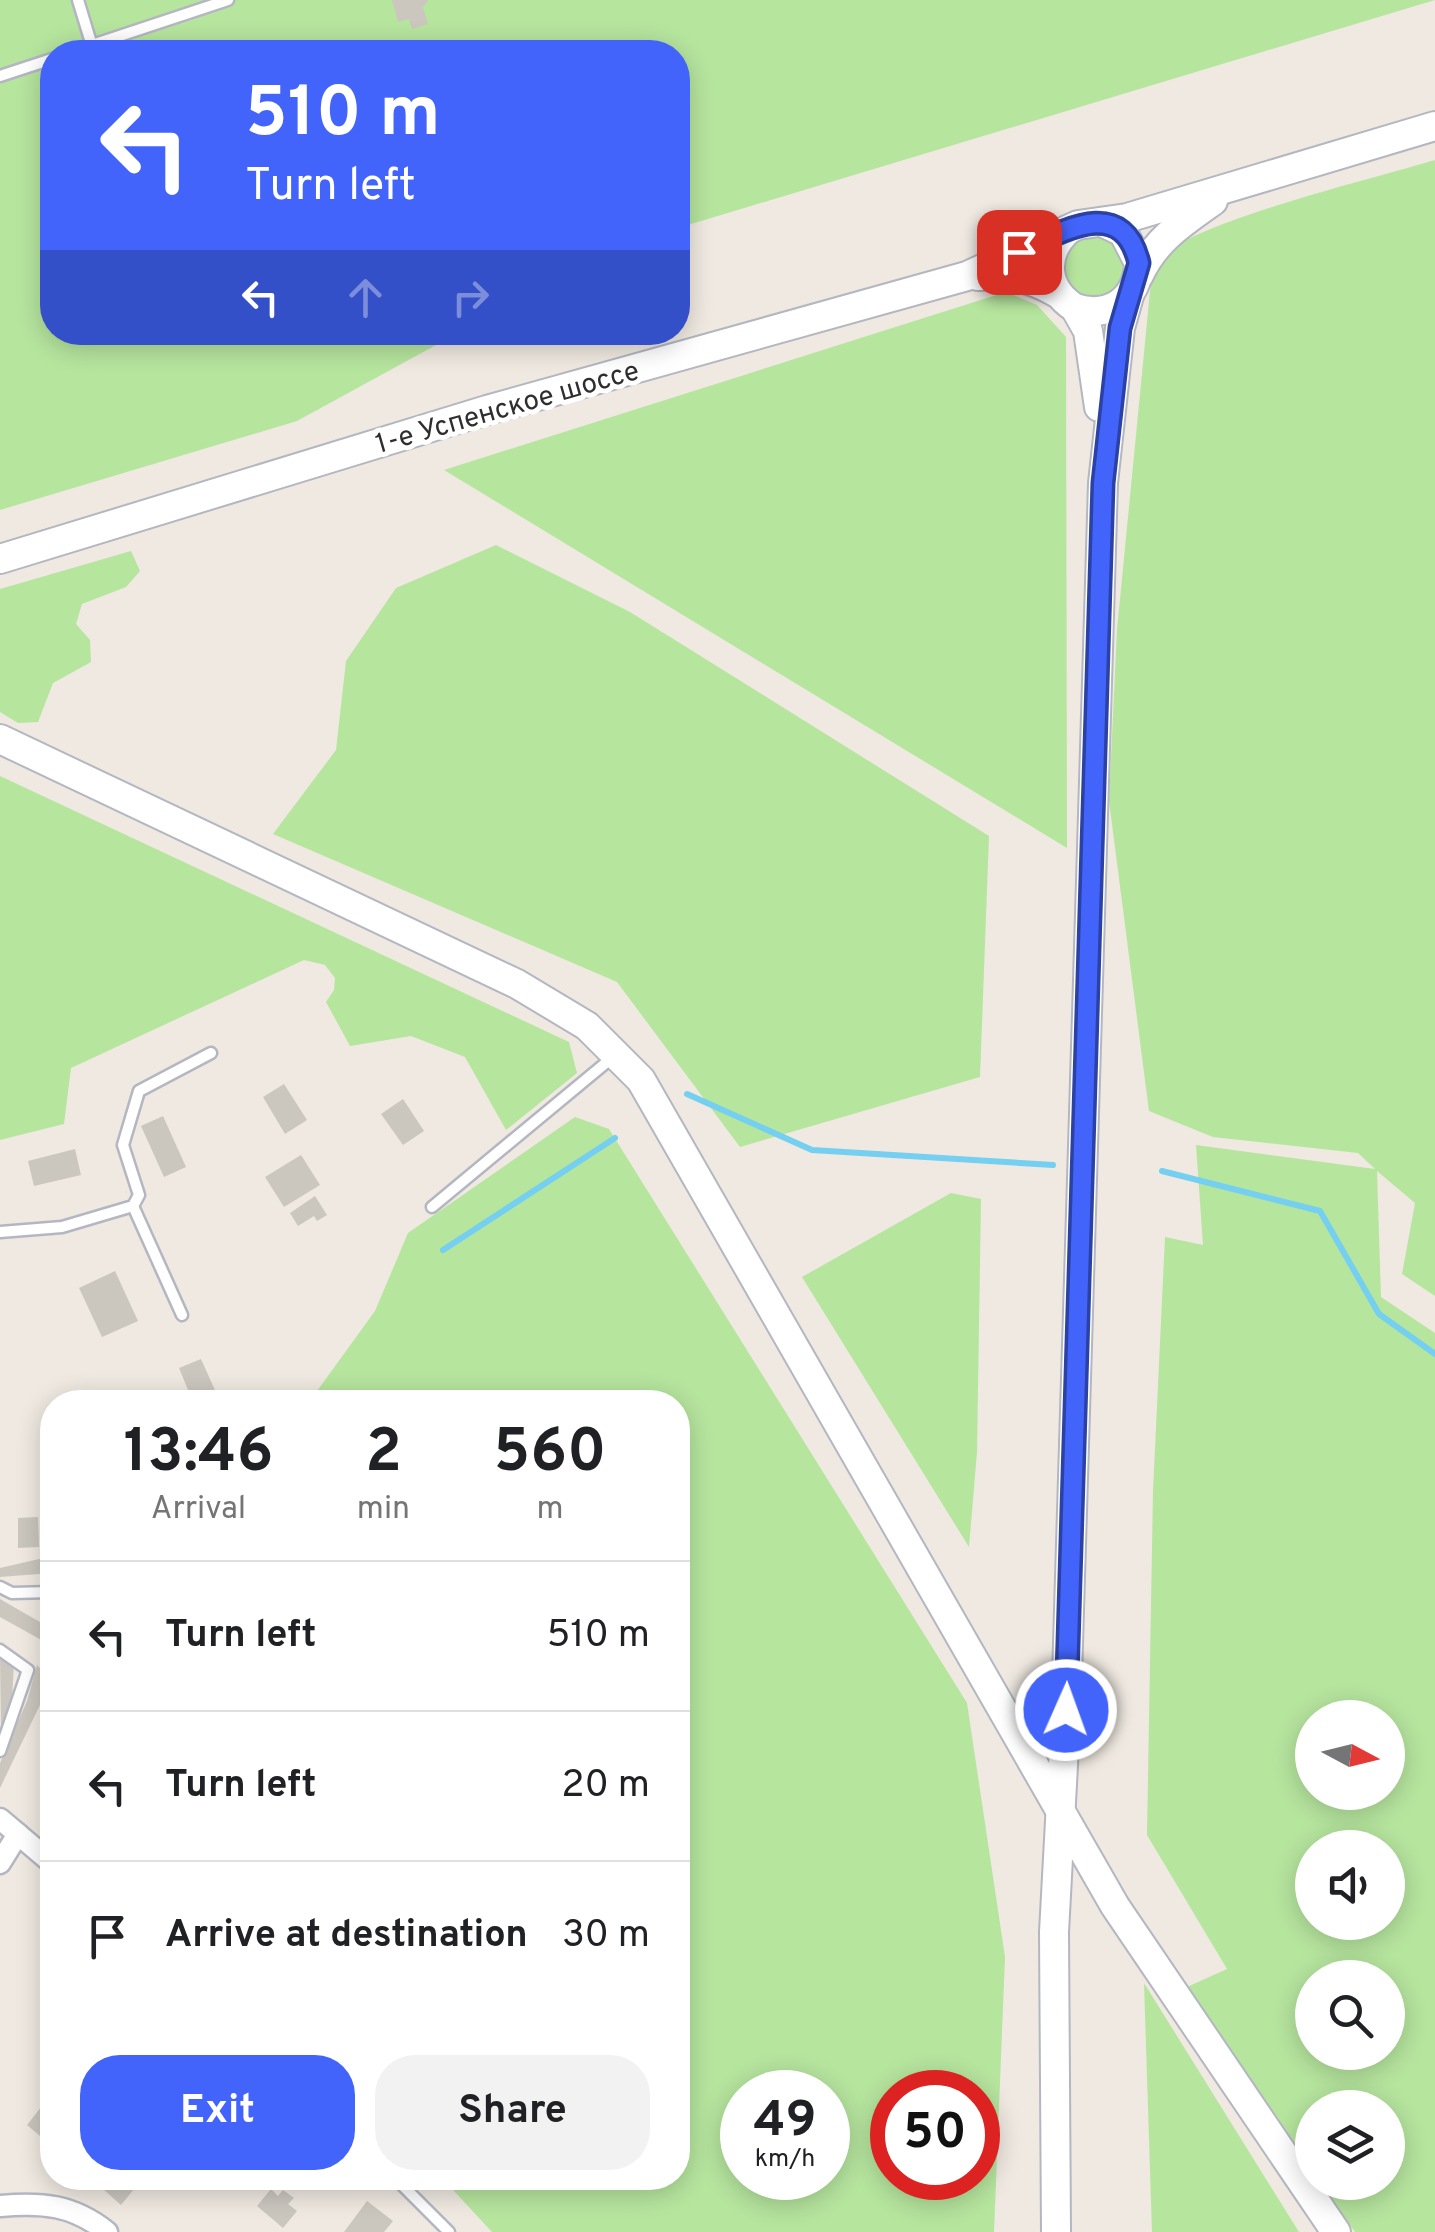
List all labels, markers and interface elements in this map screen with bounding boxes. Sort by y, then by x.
text: 510 m [245,72,441,161]
icon: left [80,80,210,210]
text: Turn left [245,159,416,216]
pin [977,210,1062,295]
icon: arrive [992,225,1047,280]
icon: left [233,270,288,325]
icon: ahead [338,270,393,325]
icon: right [443,270,498,325]
street label: 1-е Успенское шоссе [372,354,644,464]
text: 13:46 [123,1417,273,1493]
text: 2 [365,1417,402,1493]
text: 560 [494,1417,607,1493]
text: Arrival [151,1490,246,1530]
text: min [357,1490,410,1530]
text: m [536,1490,564,1530]
icon: left [80,1609,135,1664]
text: Turn left [165,1612,317,1661]
text: 510 m [547,1612,650,1661]
position arrow [1014,1658,1118,1762]
north arrow [1295,1700,1405,1810]
map controls [1295,1700,1405,2200]
icon: left [80,1759,135,1814]
text: Turn left [165,1762,317,1811]
text: 20 m [561,1762,650,1811]
button: sound [1295,1830,1405,1940]
icon: arrive [80,1909,135,1964]
text: Arrive at destination [165,1912,528,1961]
text: 30 m [562,1912,650,1961]
button: search [1295,1960,1405,2070]
button: Exit [80,2055,355,2170]
button: Share [375,2055,650,2170]
speed limit sign: 50 [870,2070,1000,2200]
button: layers [1295,2090,1405,2200]
text: 49 [754,2091,816,2154]
text: km/h [755,2144,815,2176]

